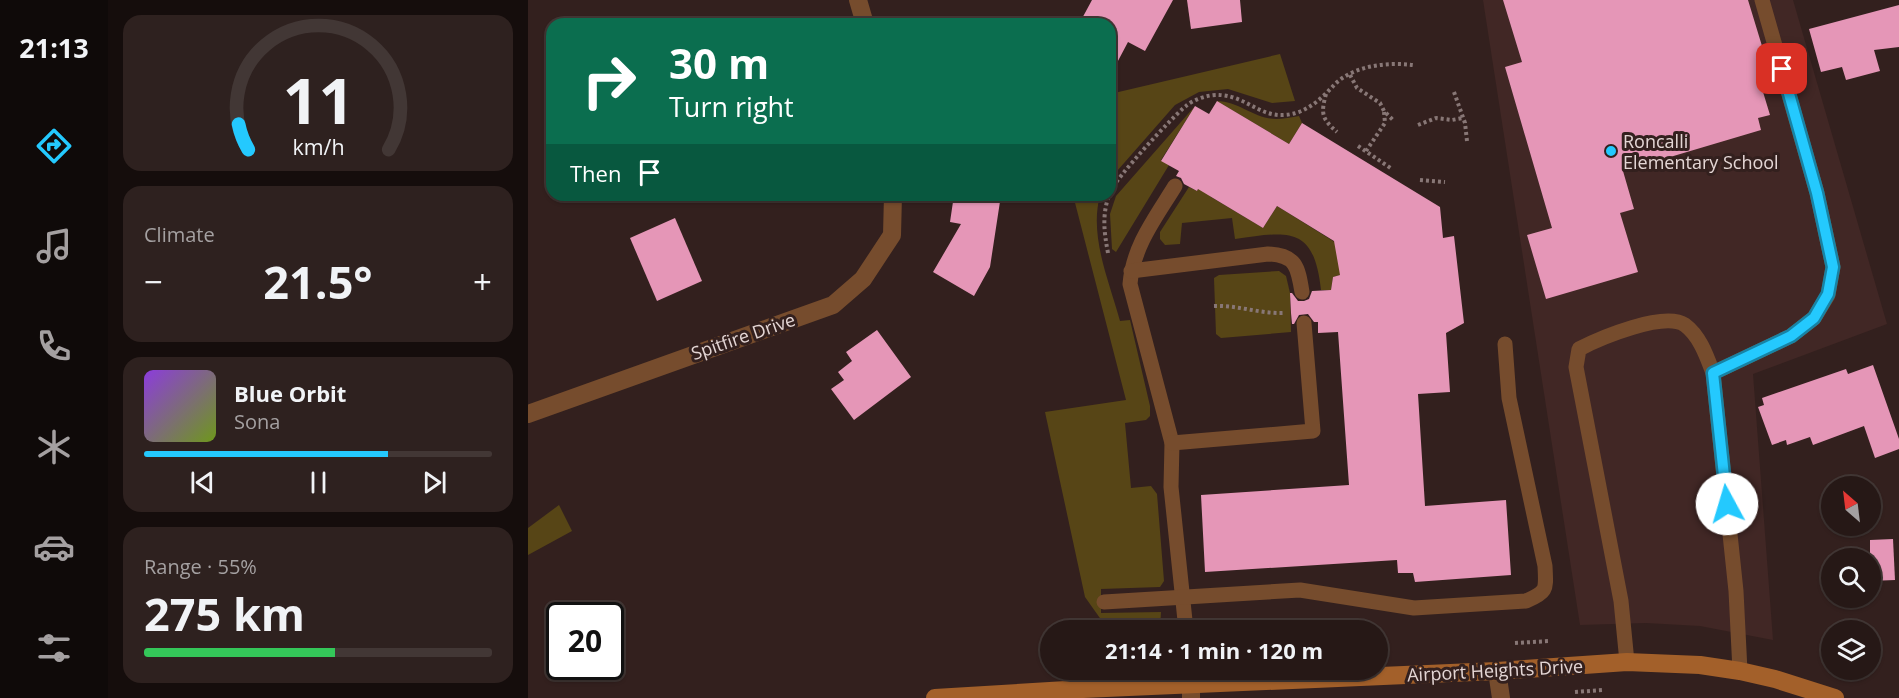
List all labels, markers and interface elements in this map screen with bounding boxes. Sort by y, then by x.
text: 21:13 [19,29,89,66]
text: 30 m [669,34,769,91]
icon: right [570,42,648,120]
pin [1756,43,1807,94]
icon: arrive [1765,52,1798,85]
text: 11 [282,57,354,142]
text: Turn right [669,88,794,125]
icon: directions [33,125,75,167]
place label: Roncalli Elementary School [1623,129,1779,174]
text: km/h [292,132,344,161]
marker: Roncalli Elementary School [1604,144,1618,158]
icon: arrive [633,156,666,189]
text: Then [570,158,621,188]
text: Climate [144,221,215,248]
icon: music [33,225,75,267]
text: 21.5° [263,251,373,312]
text: − [144,259,163,304]
text: + [473,259,492,304]
street label: Spitfire Drive [688,307,798,365]
icon: phone [33,325,75,367]
text: Blue Orbit [234,378,346,408]
text: Sona [234,408,280,435]
icon: climate [33,426,75,468]
icon: previous [186,466,219,499]
icon: pause [302,466,335,499]
icon: next [418,466,451,499]
position arrow [1695,472,1759,536]
north arrow [1821,476,1881,536]
map controls [1821,476,1881,680]
icon: car [33,526,75,568]
button: search [1821,548,1881,608]
text: Range · 55% [144,553,257,580]
text: 275 km [144,583,305,644]
speed limit sign: 20 [546,602,624,680]
button: layers [1821,620,1881,680]
icon: filters [33,627,75,669]
text: 21:14 · 1 min · 120 m [1105,635,1323,665]
street label: Airport Heights Drive [1406,653,1584,687]

